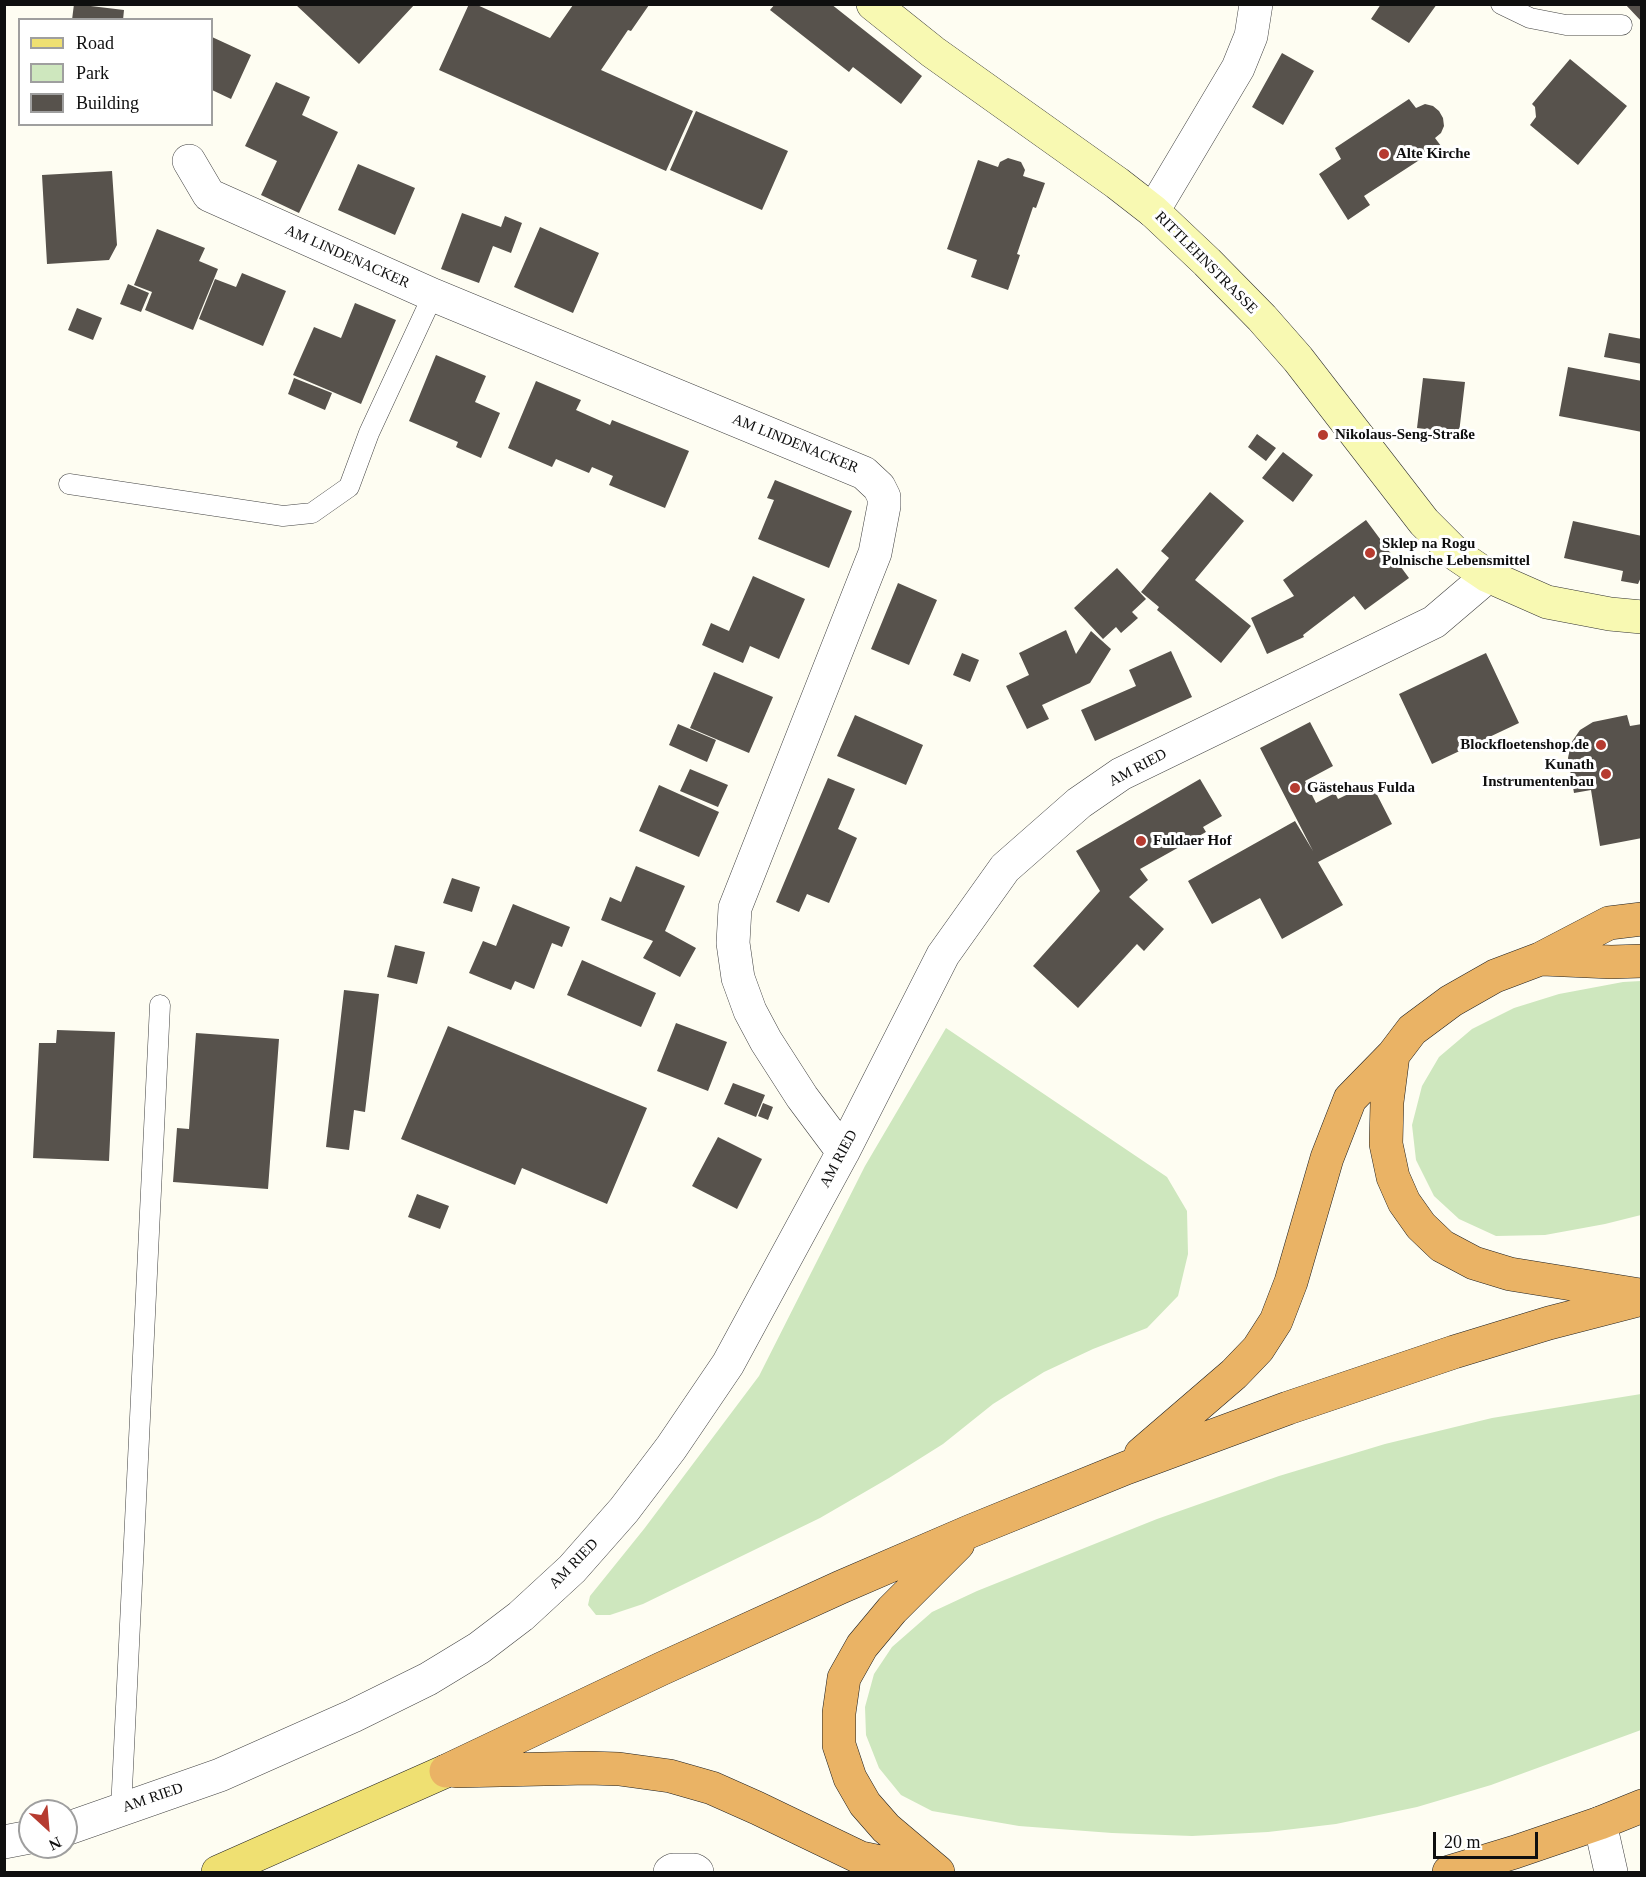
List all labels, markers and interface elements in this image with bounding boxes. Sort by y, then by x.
legend [18,18,213,126]
text: Road [76,33,114,53]
text: Park [76,63,109,83]
text: Building [76,93,139,113]
place label: Alte Kirche [1396,145,1470,163]
marker: Alte Kirche [1377,147,1391,161]
street label: RITTLEHNSTRASSE [1151,208,1261,318]
street label: AM LINDENACKER [282,221,412,293]
street label: AM LINDENACKER [729,410,861,478]
place label: Nikolaus-Seng-Straße [1335,426,1475,444]
marker: Nikolaus-Seng-Straße [1316,428,1330,442]
place label: Sklep na Rogu Polnische Lebensmittel [1382,535,1530,570]
marker: Sklep na Rogu Polnische Lebensmittel [1363,546,1377,560]
place label: Blockfloetenshop.de [1460,736,1589,754]
marker: Blockfloetenshop.de [1594,738,1608,752]
street label: AM RIED [1106,745,1170,791]
place label: Kunath Instrumentenbau [1482,756,1594,791]
marker: Kunath Instrumentenbau [1599,767,1613,781]
place label: Gästehaus Fulda [1307,779,1415,797]
marker: Gästehaus Fulda [1288,781,1302,795]
place label: Fuldaer Hof [1153,832,1232,850]
marker: Fuldaer Hof [1134,834,1148,848]
street label: AM RIED [816,1127,862,1191]
street label: AM RIED [546,1535,602,1593]
street label: AM RIED [120,1779,186,1817]
north arrow [18,1799,78,1859]
scale bar [1436,1820,1541,1858]
text: 20 m [1444,1832,1481,1852]
text: N [46,1834,64,1854]

